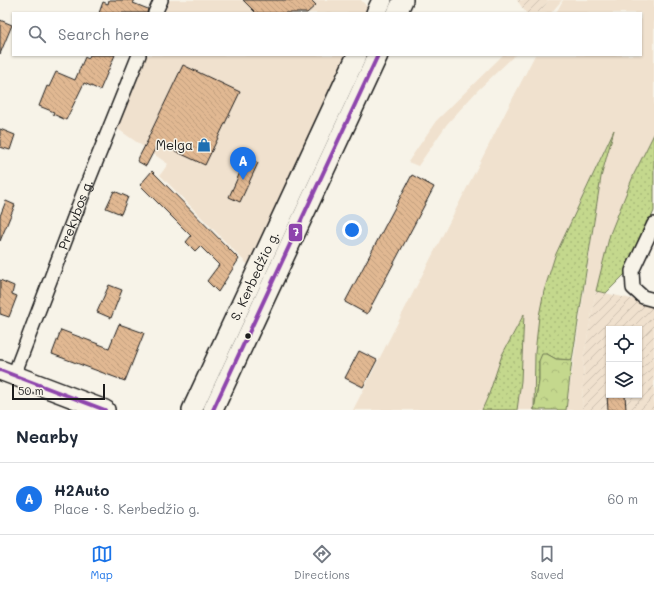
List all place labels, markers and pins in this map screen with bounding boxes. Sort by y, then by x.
place label: Melga [156,136,193,153]
shop icon: Melga [196,137,212,153]
pin: A [230,147,256,180]
unlabelled marker [243,331,253,341]

